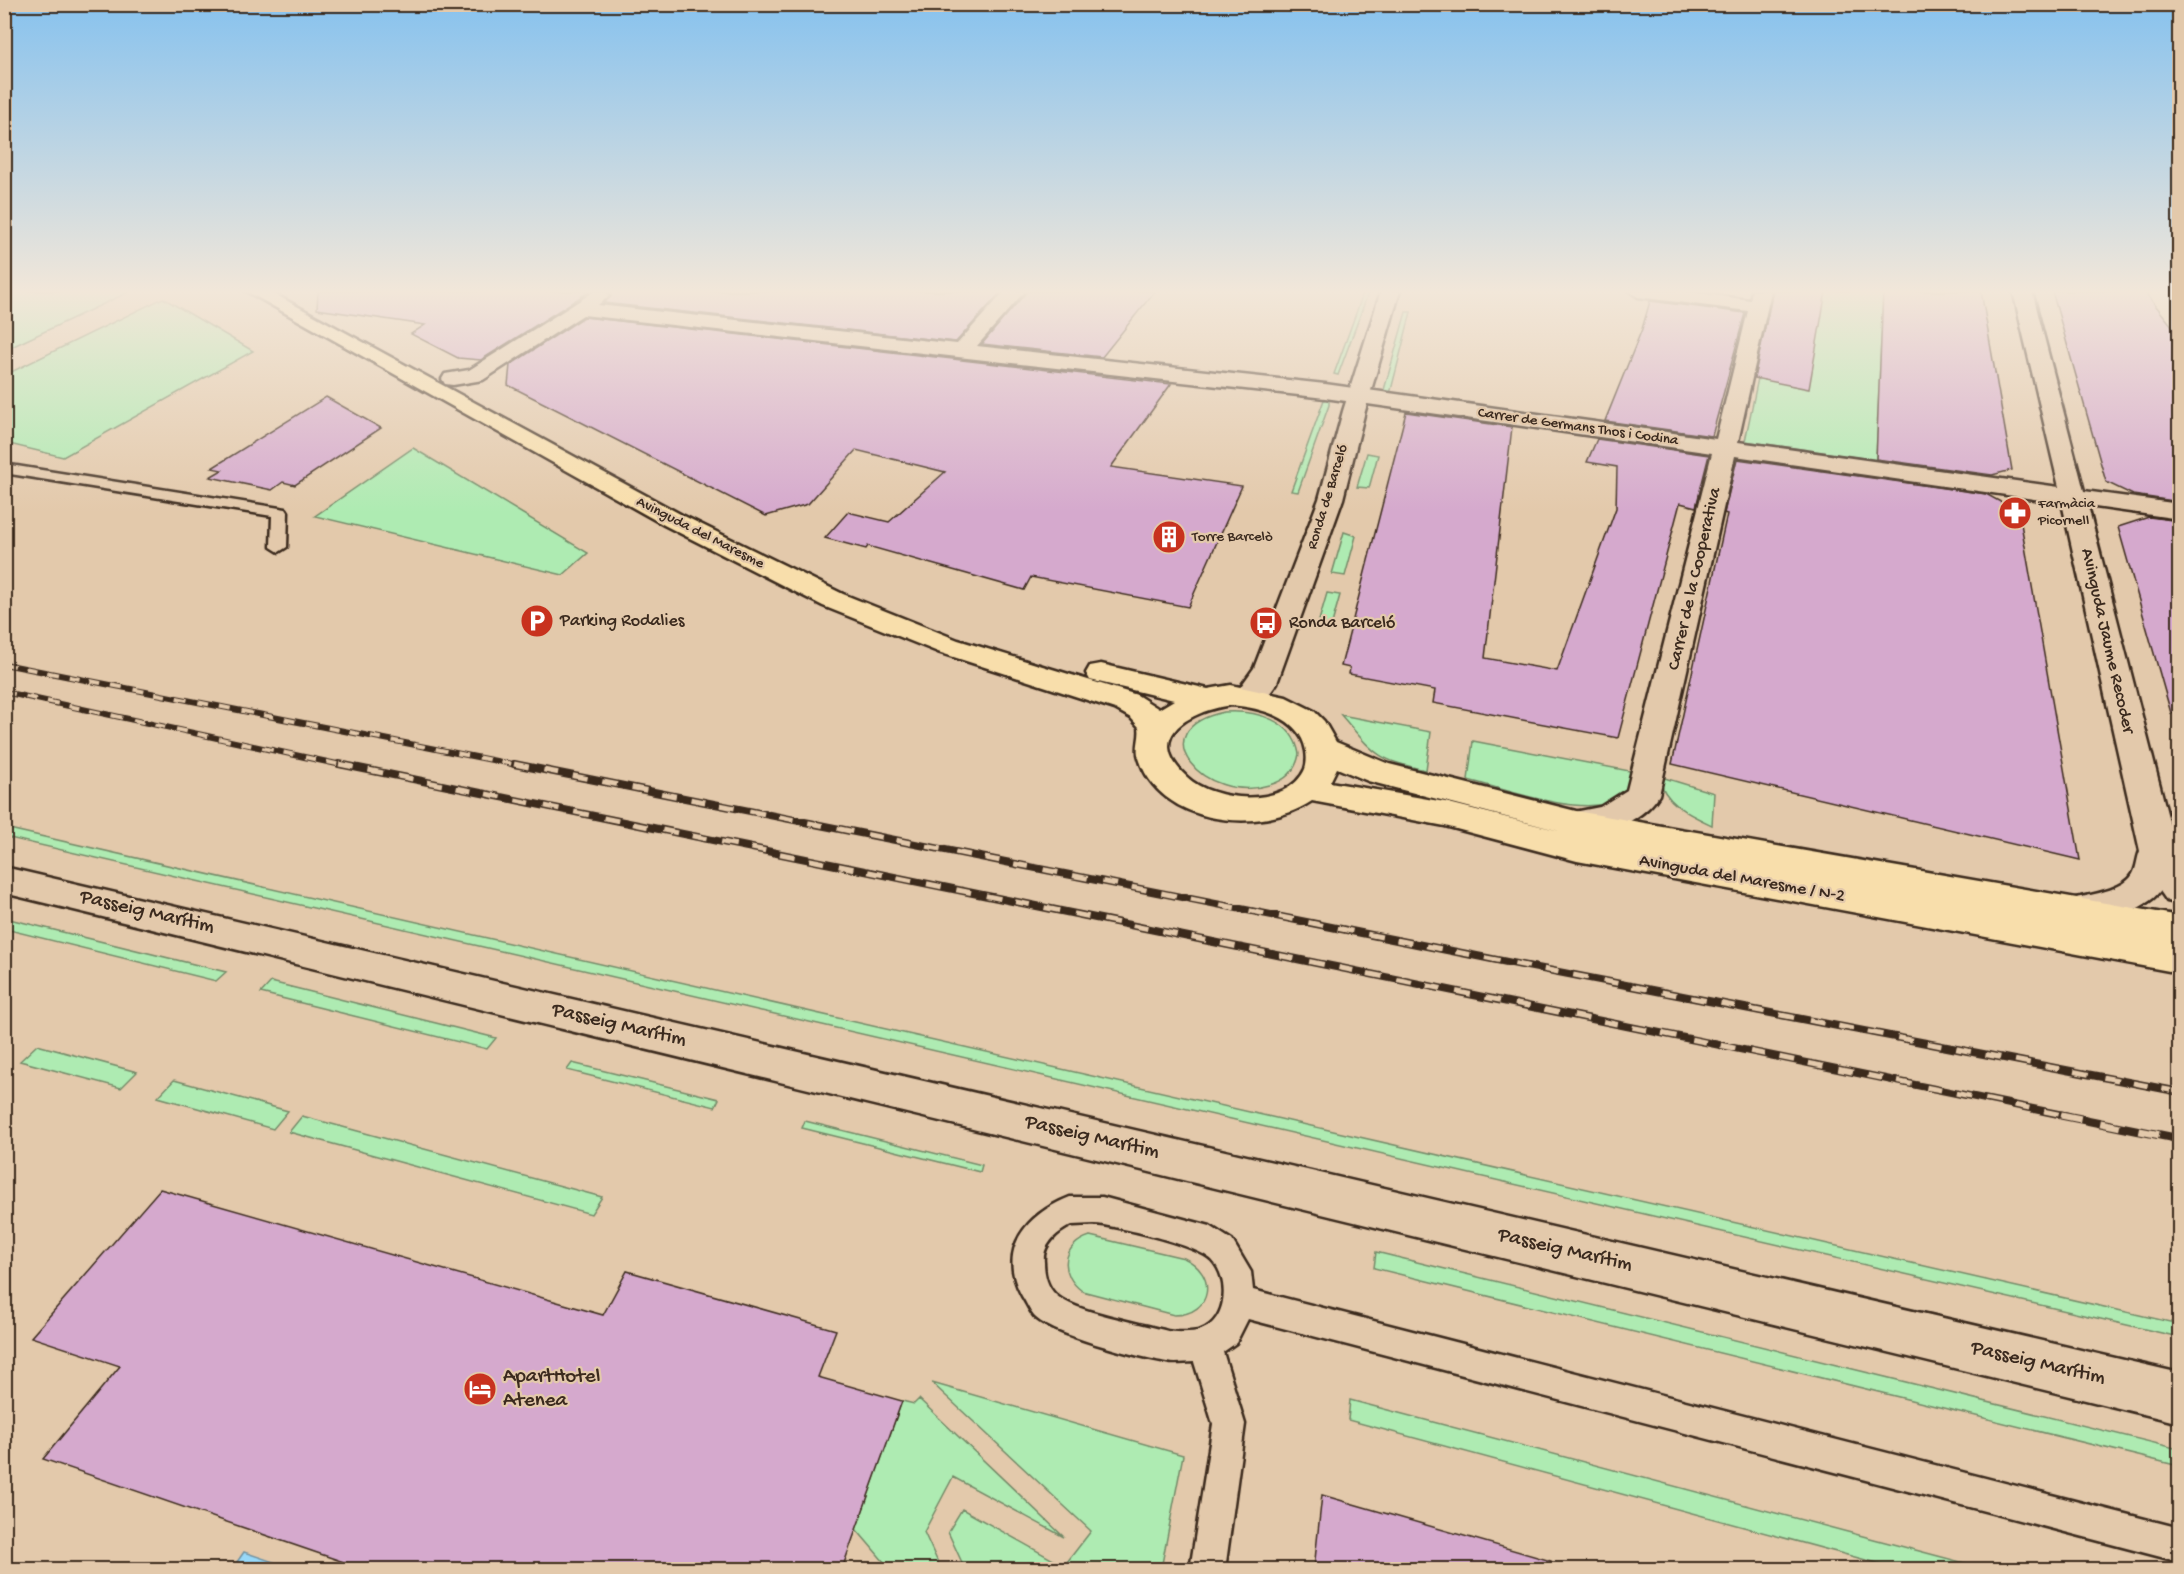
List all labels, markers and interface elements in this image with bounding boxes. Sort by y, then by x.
street label: Carrer de Germans Thos i Codina [1477,404,1680,450]
street label: Ronda de Barceló [1303,442,1353,552]
street label: Carrer de la Cooperativa [1664,485,1726,672]
street label: Avinguda del Maresme [633,493,767,573]
pharmacy icon: Farmàcia Picornell [1997,495,2033,531]
place label: Farmàcia Picornell [2037,495,2096,530]
building icon: Torre Barcelò [1151,519,1187,555]
place label: Torre Barcelò [1191,528,1273,546]
street label: Avinguda Jaume Recoder [2075,546,2139,737]
parking icon: Parking Rodalies [519,603,555,639]
bus stop icon: Ronda Barceló [1248,605,1284,641]
place label: Parking Rodalies [559,611,686,632]
place label: Ronda Barceló [1289,613,1395,634]
street label: Avinguda del Maresme / N-2 [1638,851,1847,907]
street label: Passeig Marítim [76,885,217,941]
street label: Passeig Marítim [548,998,689,1054]
street label: Passeig Marítim [1021,1110,1162,1166]
street label: Passeig Marítim [1494,1223,1635,1279]
street label: Passeig Marítim [1967,1336,2108,1392]
place label: ApartHotel Atenea [503,1365,600,1414]
hotel icon: ApartHotel Atenea [462,1371,498,1407]

